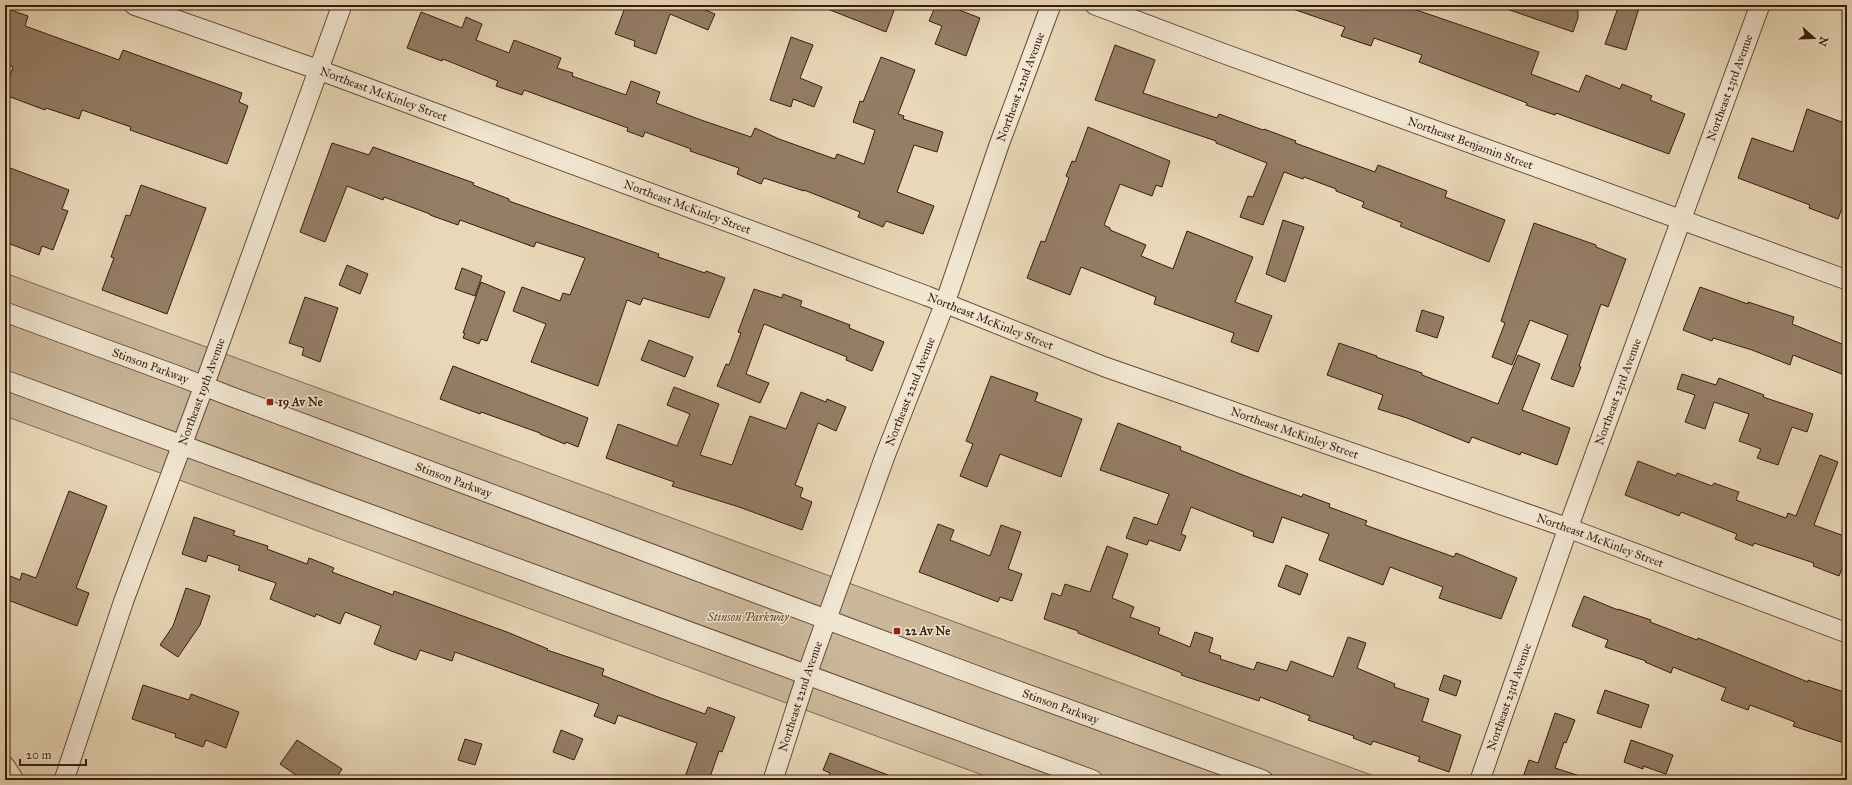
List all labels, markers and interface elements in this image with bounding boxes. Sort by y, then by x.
north arrow [1794,18,1834,58]
street label: Northeast 22nd Avenue [994,30,1047,144]
street label: Northeast 23rd Avenue [1704,32,1756,143]
text: N [1815,35,1831,48]
street label: Northeast McKinley Street [318,64,450,124]
street label: Northeast Benjamin Street [1406,114,1536,173]
street label: Northeast McKinley Street [622,177,754,237]
street label: Northeast McKinley Street [925,290,1056,353]
street label: Northeast 22nd Avenue [883,335,938,448]
street label: Northeast 19th Avenue [175,336,228,447]
street label: Northeast 23rd Avenue [1592,337,1644,447]
street label: Stinson Parkway [110,345,191,386]
place label: 19 Av Ne [278,395,323,410]
marker: 19 Av Ne [265,397,275,407]
street label: Northeast McKinley Street [1229,404,1361,462]
street label: Stinson Parkway [413,459,494,501]
street label: Northeast McKinley Street [1535,511,1666,571]
park label: Stinson Parkway [706,610,789,624]
place label: 22 Av Ne [905,624,950,638]
marker: 22 Av Ne [892,626,902,636]
street label: Northeast 22nd Avenue [776,639,825,753]
street label: Northeast 23rd Avenue [1484,641,1534,752]
street label: Stinson Parkway [1020,686,1101,727]
scale bar [20,741,86,767]
text: 20 m [26,748,52,762]

